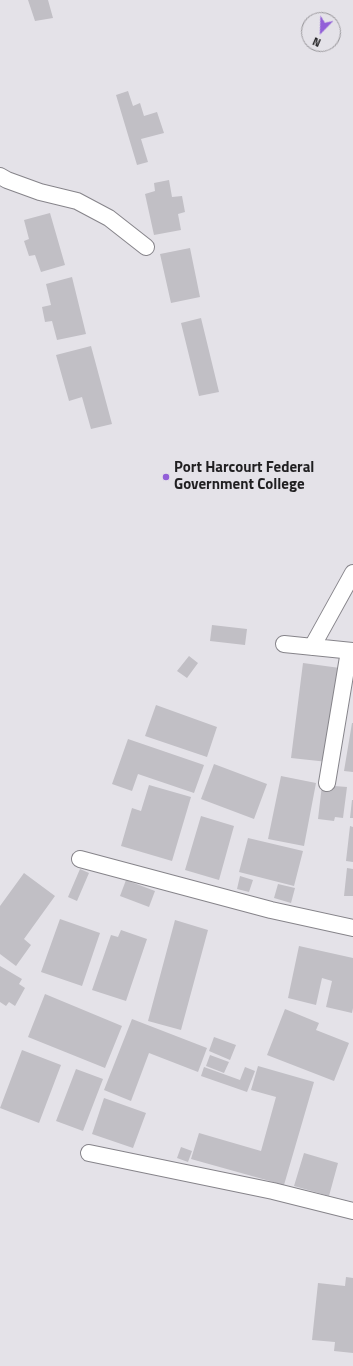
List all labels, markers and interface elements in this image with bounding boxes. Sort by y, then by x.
north arrow [301,12,341,52]
text: N [310,33,323,51]
place label: Port Harcourt Federal Government College [174,459,314,494]
marker: Port Harcourt Federal Government College [161,472,171,482]

